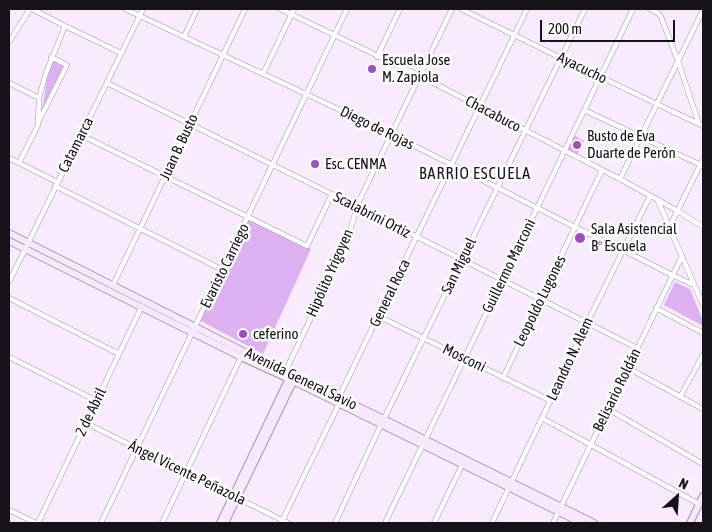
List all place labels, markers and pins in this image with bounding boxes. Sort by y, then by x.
place label: Escuela Jose M. Zapiola [382,51,450,86]
marker: Escuela Jose M. Zapiola [366,63,378,75]
place label: Busto de Eva Duarte de Perón [587,127,676,162]
marker: Busto de Eva Duarte de Perón [571,139,583,151]
place label: Esc. CENMA [325,155,386,173]
marker: Esc. CENMA [309,158,321,170]
place label: Sala Asistencial Bº Escuela [591,220,677,255]
marker: Sala Asistencial Bº Escuela [573,231,587,245]
place label: ceferino [253,325,299,343]
marker: ceferino [237,328,249,340]

